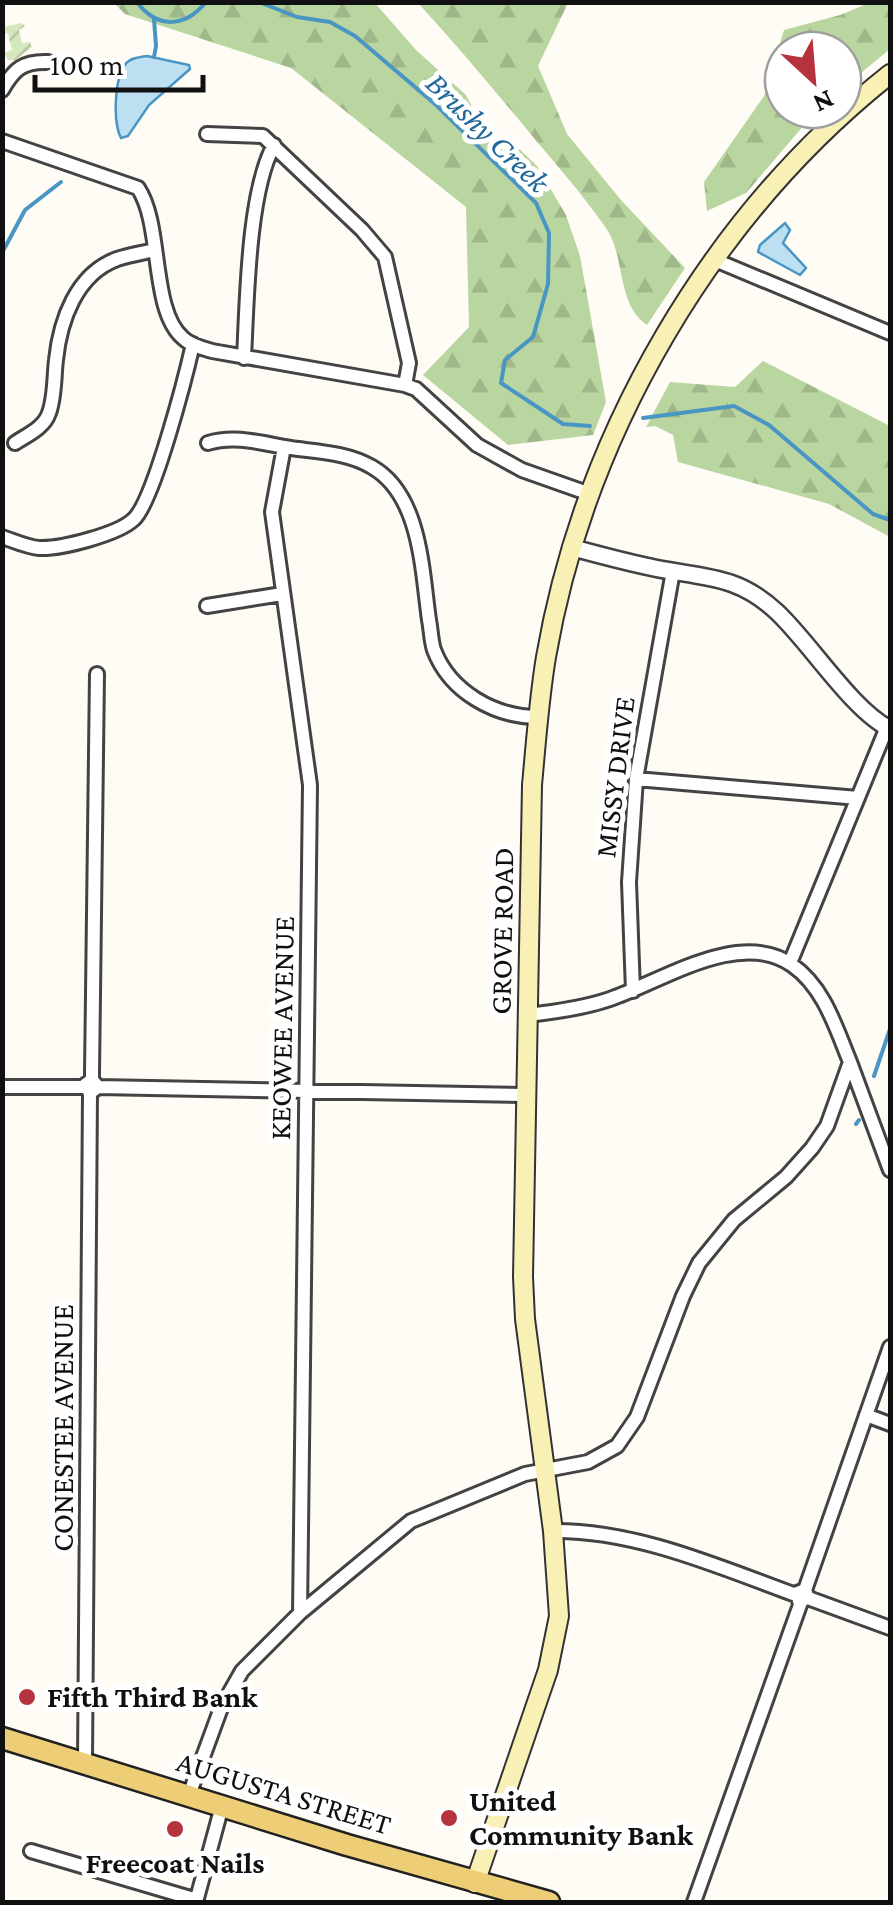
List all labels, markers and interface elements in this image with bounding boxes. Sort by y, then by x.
scale bar [35,30,202,92]
north arrow [763,30,863,130]
text: 100 m [50,48,124,81]
water label: Brushy Creek [419,65,558,201]
text: N [808,84,839,120]
street label: MISSY DRIVE [588,694,641,859]
street label: GROVE ROAD [484,847,519,1015]
street label: KEOWEE AVENUE [263,916,300,1140]
street label: CONESTEE AVENUE [46,1304,79,1552]
place label: Fifth Third Bank [47,1680,258,1713]
marker: Fifth Third Bank [16,1686,38,1708]
street label: AUGUSTA STREET [173,1744,395,1841]
place label: United Community Bank [469,1784,694,1851]
marker: United Community Bank [438,1807,460,1829]
marker: Freecoat Nails [164,1818,186,1840]
place label: Freecoat Nails [85,1846,265,1879]

